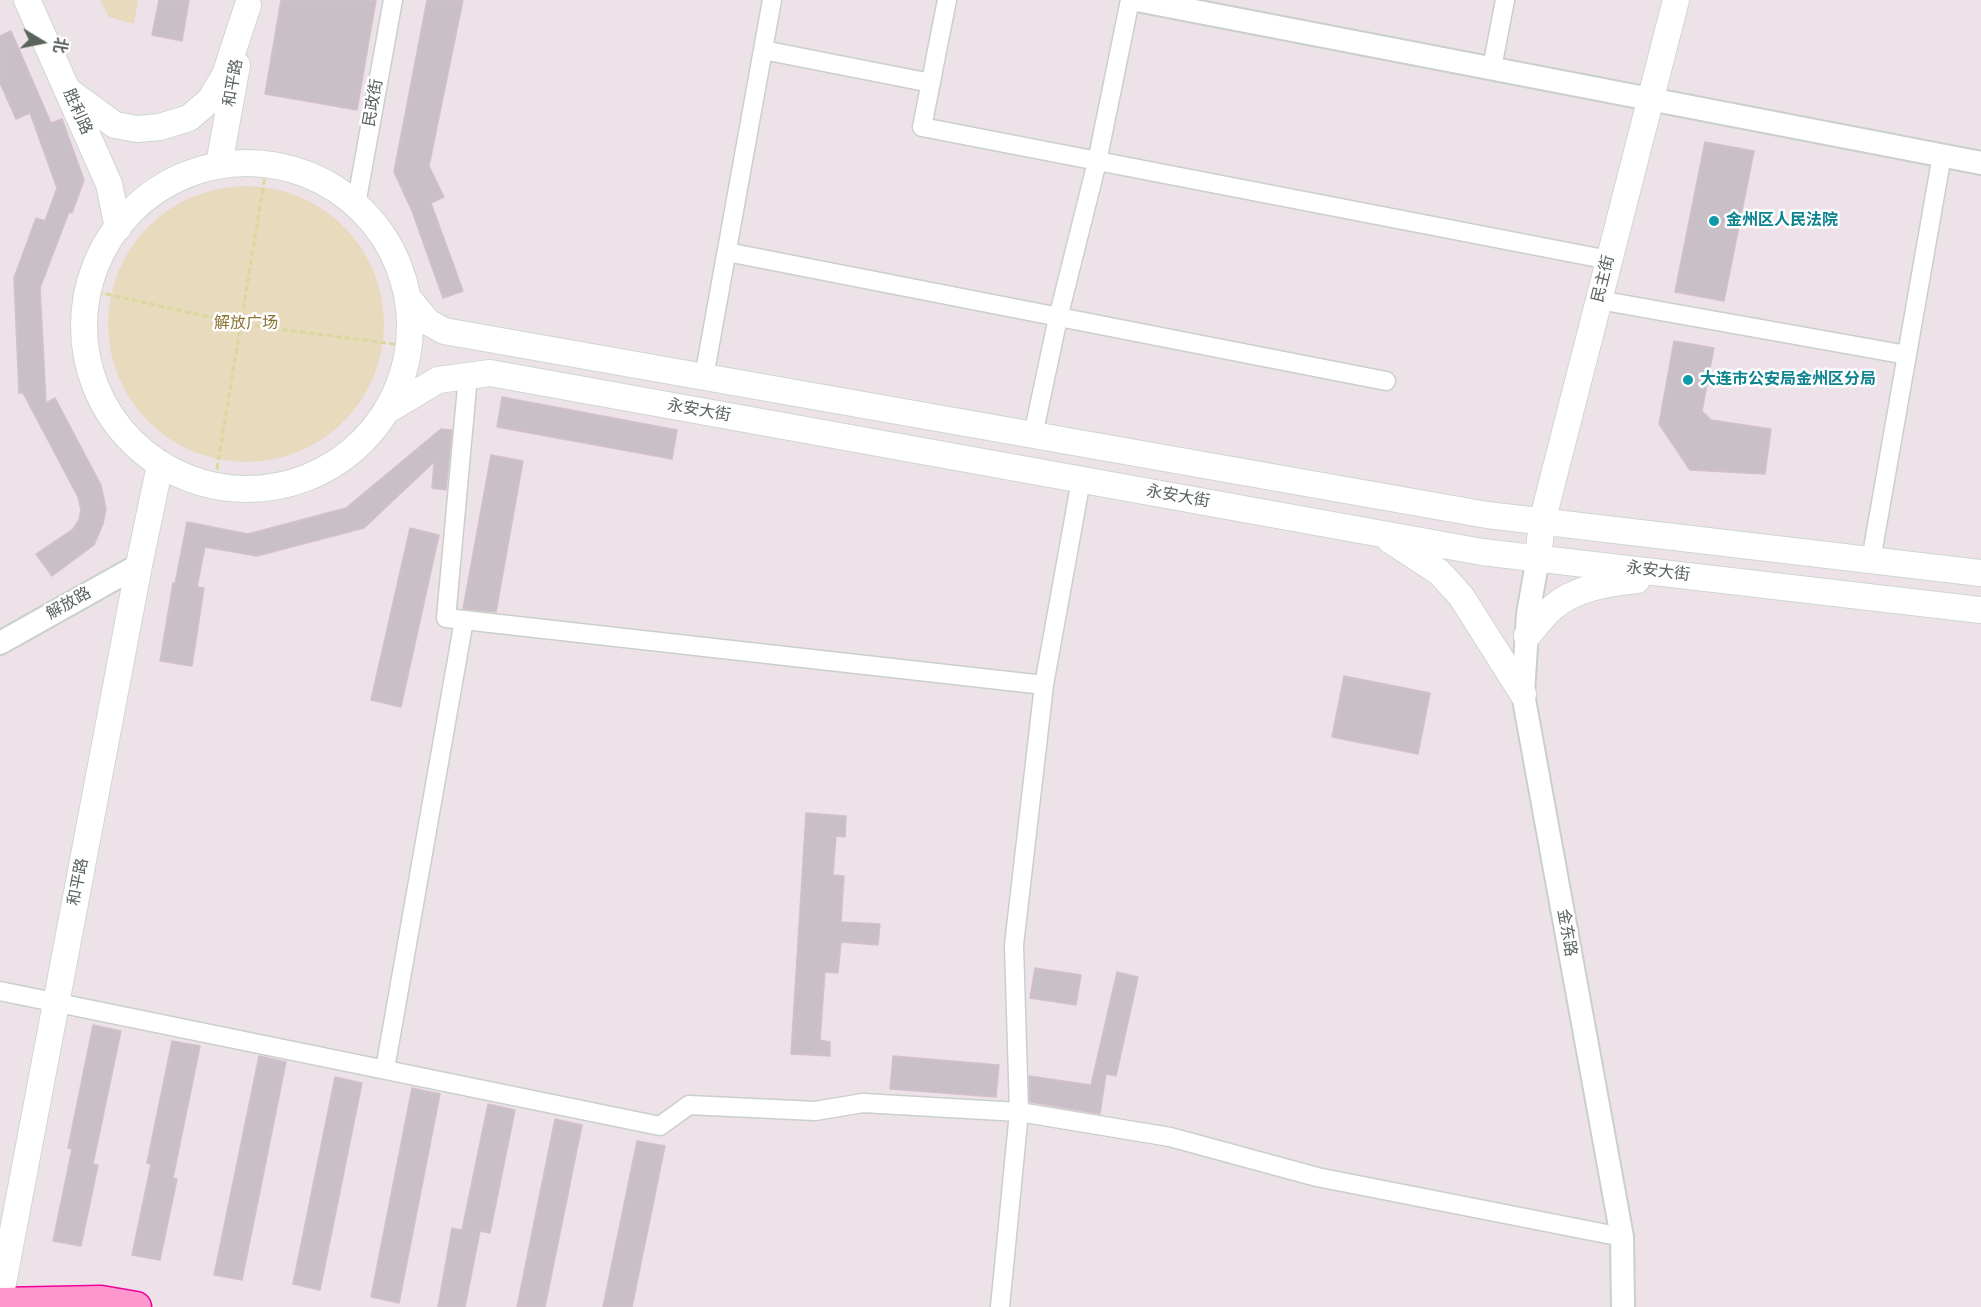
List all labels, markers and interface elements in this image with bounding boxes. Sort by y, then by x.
north arrow [12,12,72,72]
text: 北 [48,35,73,55]
street label: 和平路 [220,58,248,108]
street label: 民政街 [360,78,388,128]
street label: 胜利路 [58,86,96,138]
place label: 金州区人民法院 [1726,211,1838,231]
marker: 金州区人民法院 [1707,214,1721,228]
street label: 民主街 [1589,253,1619,305]
park label: 解放广场 [214,314,278,334]
place label: 大连市公安局金州区分局 [1700,370,1876,390]
marker: 大连市公安局金州区分局 [1681,373,1695,387]
street label: 永安大街 [666,396,732,426]
street label: 永安大街 [1145,482,1211,512]
street label: 永安大街 [1625,559,1691,585]
street label: 解放路 [43,584,95,624]
street label: 和平路 [65,857,93,907]
street label: 金东路 [1552,908,1580,958]

